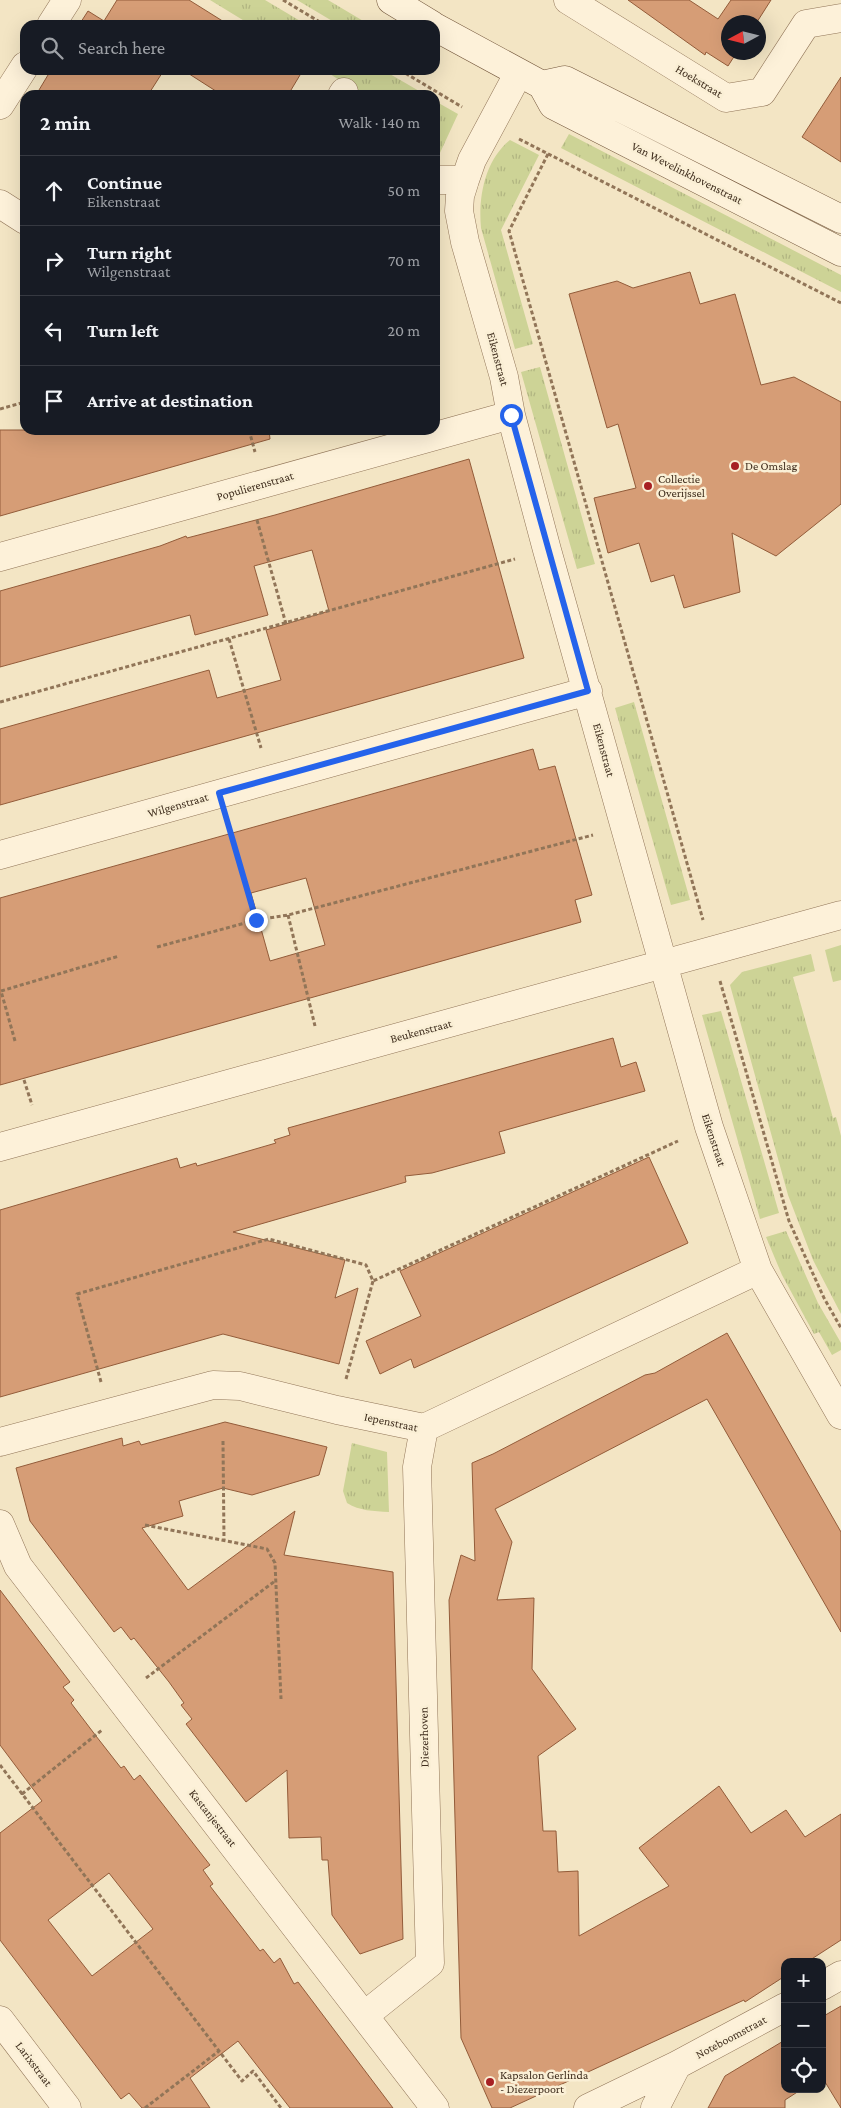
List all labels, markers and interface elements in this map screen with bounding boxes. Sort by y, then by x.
north arrow [721,15,766,60]
search box [20,20,440,75]
icon: search [38,34,66,62]
text: Search here [78,37,165,58]
street label: Hoekstraat [673,61,726,101]
text: 2 min [40,111,91,135]
text: Walk · 140 m [339,114,420,131]
street label: Van Wevelinkhovenstraat [629,139,746,208]
text: Continue [87,172,162,193]
icon: ahead [40,177,68,205]
text: 50 m [388,182,420,199]
text: Eikenstraat [87,193,160,210]
text: Turn right [87,242,172,263]
icon: right [40,247,68,275]
text: 70 m [388,252,420,269]
text: Wilgenstraat [87,263,170,280]
icon: left [40,317,68,345]
text: Turn left [87,320,159,341]
text: 20 m [387,322,420,339]
street label: Eikenstraat [484,331,512,388]
icon: arrive [40,387,68,415]
text: Arrive at destination [87,390,253,411]
route start [500,404,523,427]
place label: De Omslag [745,459,798,473]
marker: De Omslag [729,460,741,472]
street label: Populierenstraat [215,468,296,504]
place label: Collectie Overijssel [658,472,705,500]
marker: Collectie Overijssel [642,480,654,492]
street label: Eikenstraat [590,722,618,779]
street label: Wilgenstraat [146,789,211,820]
route end [245,909,268,932]
street label: Beukenstraat [389,1016,454,1046]
street label: Eikenstraat [699,1112,729,1169]
street label: Iepenstraat [363,1409,420,1435]
street label: Diezerhoven [416,1706,432,1767]
street label: Kastanjestraat [186,1787,240,1850]
map controls [781,1958,826,2093]
button: + [781,1958,826,2003]
button: − [781,2003,826,2048]
street label: Noteboomstraat [693,2012,770,2062]
street label: Larixstraat [13,2039,56,2090]
button: locate [781,2048,826,2093]
place label: Kapsalon Gerlinda - Diezerpoort [500,2068,589,2096]
marker: Kapsalon Gerlinda - Diezerpoort [484,2076,496,2088]

